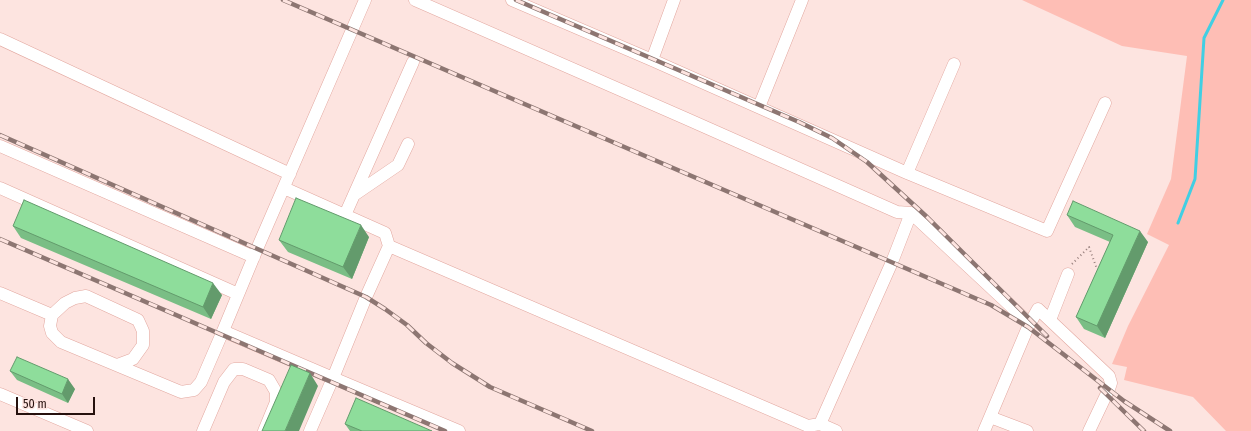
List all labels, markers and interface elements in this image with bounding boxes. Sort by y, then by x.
scale bar [18,389,97,415]
text: 50 m [23,397,47,411]

